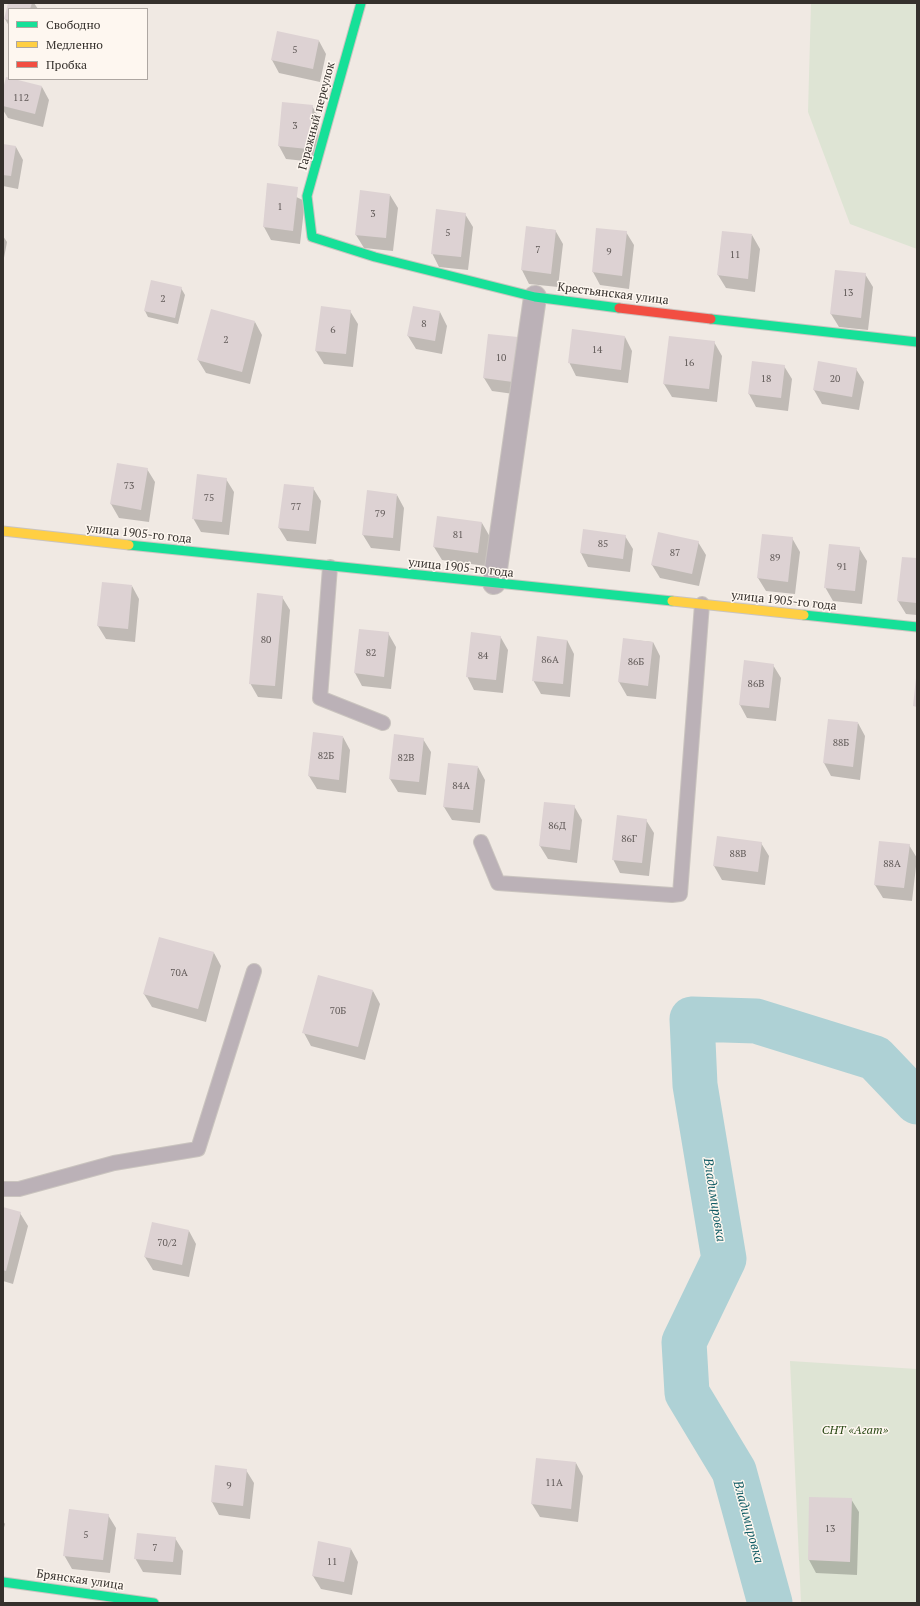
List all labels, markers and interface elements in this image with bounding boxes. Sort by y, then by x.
legend [8,8,148,80]
text: Свободно [46,17,100,32]
text: Медленно [46,37,103,52]
house number: 5 [292,44,298,56]
text: Пробка [46,57,87,72]
street label: Гаражный переулок [296,60,338,172]
house number: 112 [13,92,29,104]
house number: 3 [292,120,298,132]
house number: 1 [277,201,283,213]
house number: 3 [370,208,376,220]
house number: 5 [445,227,451,239]
house number: 7 [535,244,541,256]
house number: 9 [606,246,612,258]
house number: 11 [730,249,740,261]
street label: Крестьянская улица [557,280,669,308]
house number: 13 [843,287,853,299]
house number: 2 [160,293,166,305]
house number: 8 [421,318,427,330]
house number: 6 [330,324,336,336]
house number: 2 [223,334,229,346]
house number: 14 [592,344,602,356]
house number: 10 [496,352,506,364]
house number: 16 [684,357,694,369]
house number: 18 [761,373,771,385]
house number: 20 [830,373,840,385]
house number: 73 [124,480,134,492]
house number: 75 [204,492,214,504]
house number: 77 [291,501,301,513]
house number: 79 [375,508,385,520]
street label: улица 1905-го года [86,521,192,547]
house number: 81 [453,529,463,541]
house number: 85 [598,538,608,550]
house number: 87 [670,547,680,559]
house number: 89 [770,552,780,564]
street label: улица 1905-го года [408,555,514,581]
house number: 91 [837,561,847,573]
street label: улица 1905-го года [731,588,837,614]
house number: 80 [261,634,271,646]
house number: 82 [366,647,376,659]
house number: 84 [478,650,488,662]
house number: 86А [541,654,559,666]
house number: 86Б [628,656,644,668]
house number: 86В [748,678,764,690]
house number: 88Б [833,737,849,749]
house number: 82Б [318,750,334,762]
house number: 82В [398,752,414,764]
house number: 84А [452,780,470,792]
house number: 86Д [548,820,566,832]
house number: 86Г [621,833,637,845]
house number: 88В [730,848,746,860]
house number: 88А [883,858,901,870]
house number: 70А [170,967,188,979]
house number: 70Б [330,1005,346,1017]
water label: Владимировка [700,1157,728,1243]
house number: 70/2 [157,1237,177,1249]
park label: СНТ «Агат» [822,1424,888,1438]
house number: 11А [545,1477,563,1489]
water label: Владимировка [730,1479,766,1565]
house number: 9 [226,1480,232,1492]
house number: 13 [825,1523,835,1535]
house number: 5 [83,1529,89,1541]
house number: 7 [152,1542,158,1554]
house number: 11 [327,1556,337,1568]
street label: Брянская улица [35,1567,125,1593]

